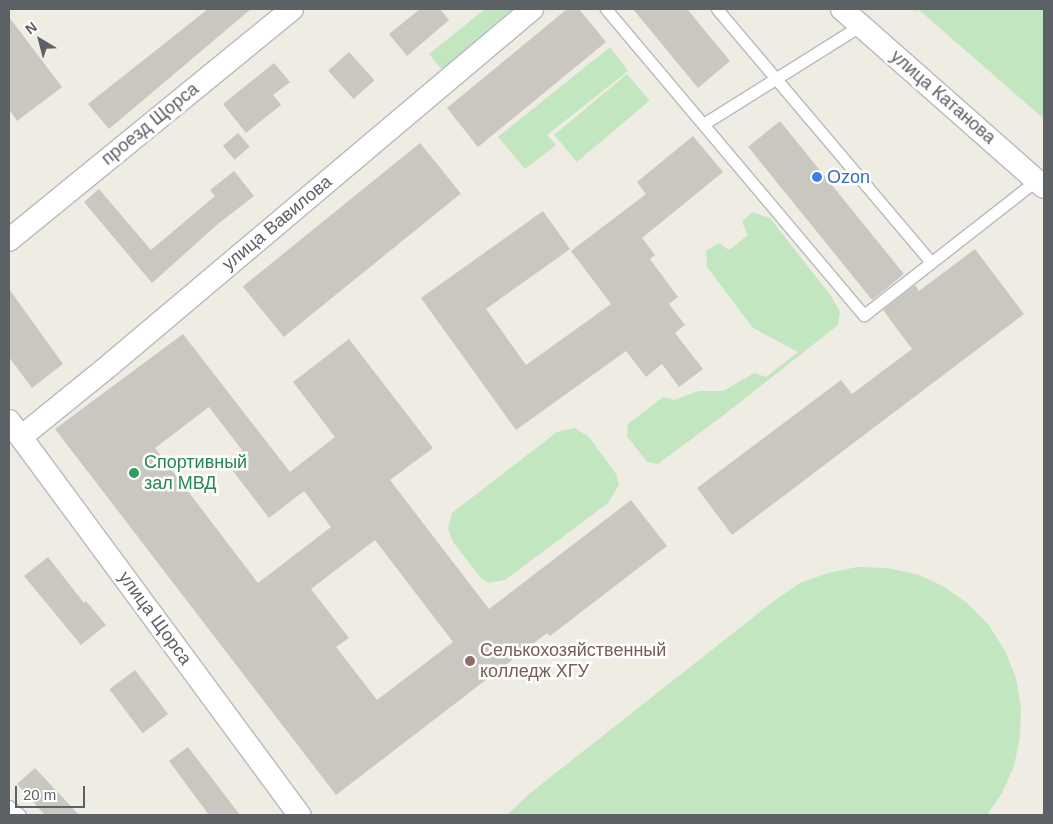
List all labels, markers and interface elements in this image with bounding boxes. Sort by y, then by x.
north arrow [15,15,65,65]
text: N [22,19,40,37]
street label: улица Катанова [886,46,1000,148]
street label: проезд Щорса [97,78,203,170]
place label: Ozon [827,166,870,188]
street label: улица Вавилова [218,171,336,275]
marker: Ozon [811,171,823,183]
place label: Спортивный зал МВД [144,452,247,494]
marker: Спортивный зал МВД [128,467,140,479]
street label: улица Щорса [114,567,196,669]
place label: Селькохозяйственный колледж ХГУ [480,640,666,682]
marker: Селькохозяйственный колледж ХГУ [464,655,476,667]
scale bar [18,776,88,808]
text: 20 m [23,786,56,803]

